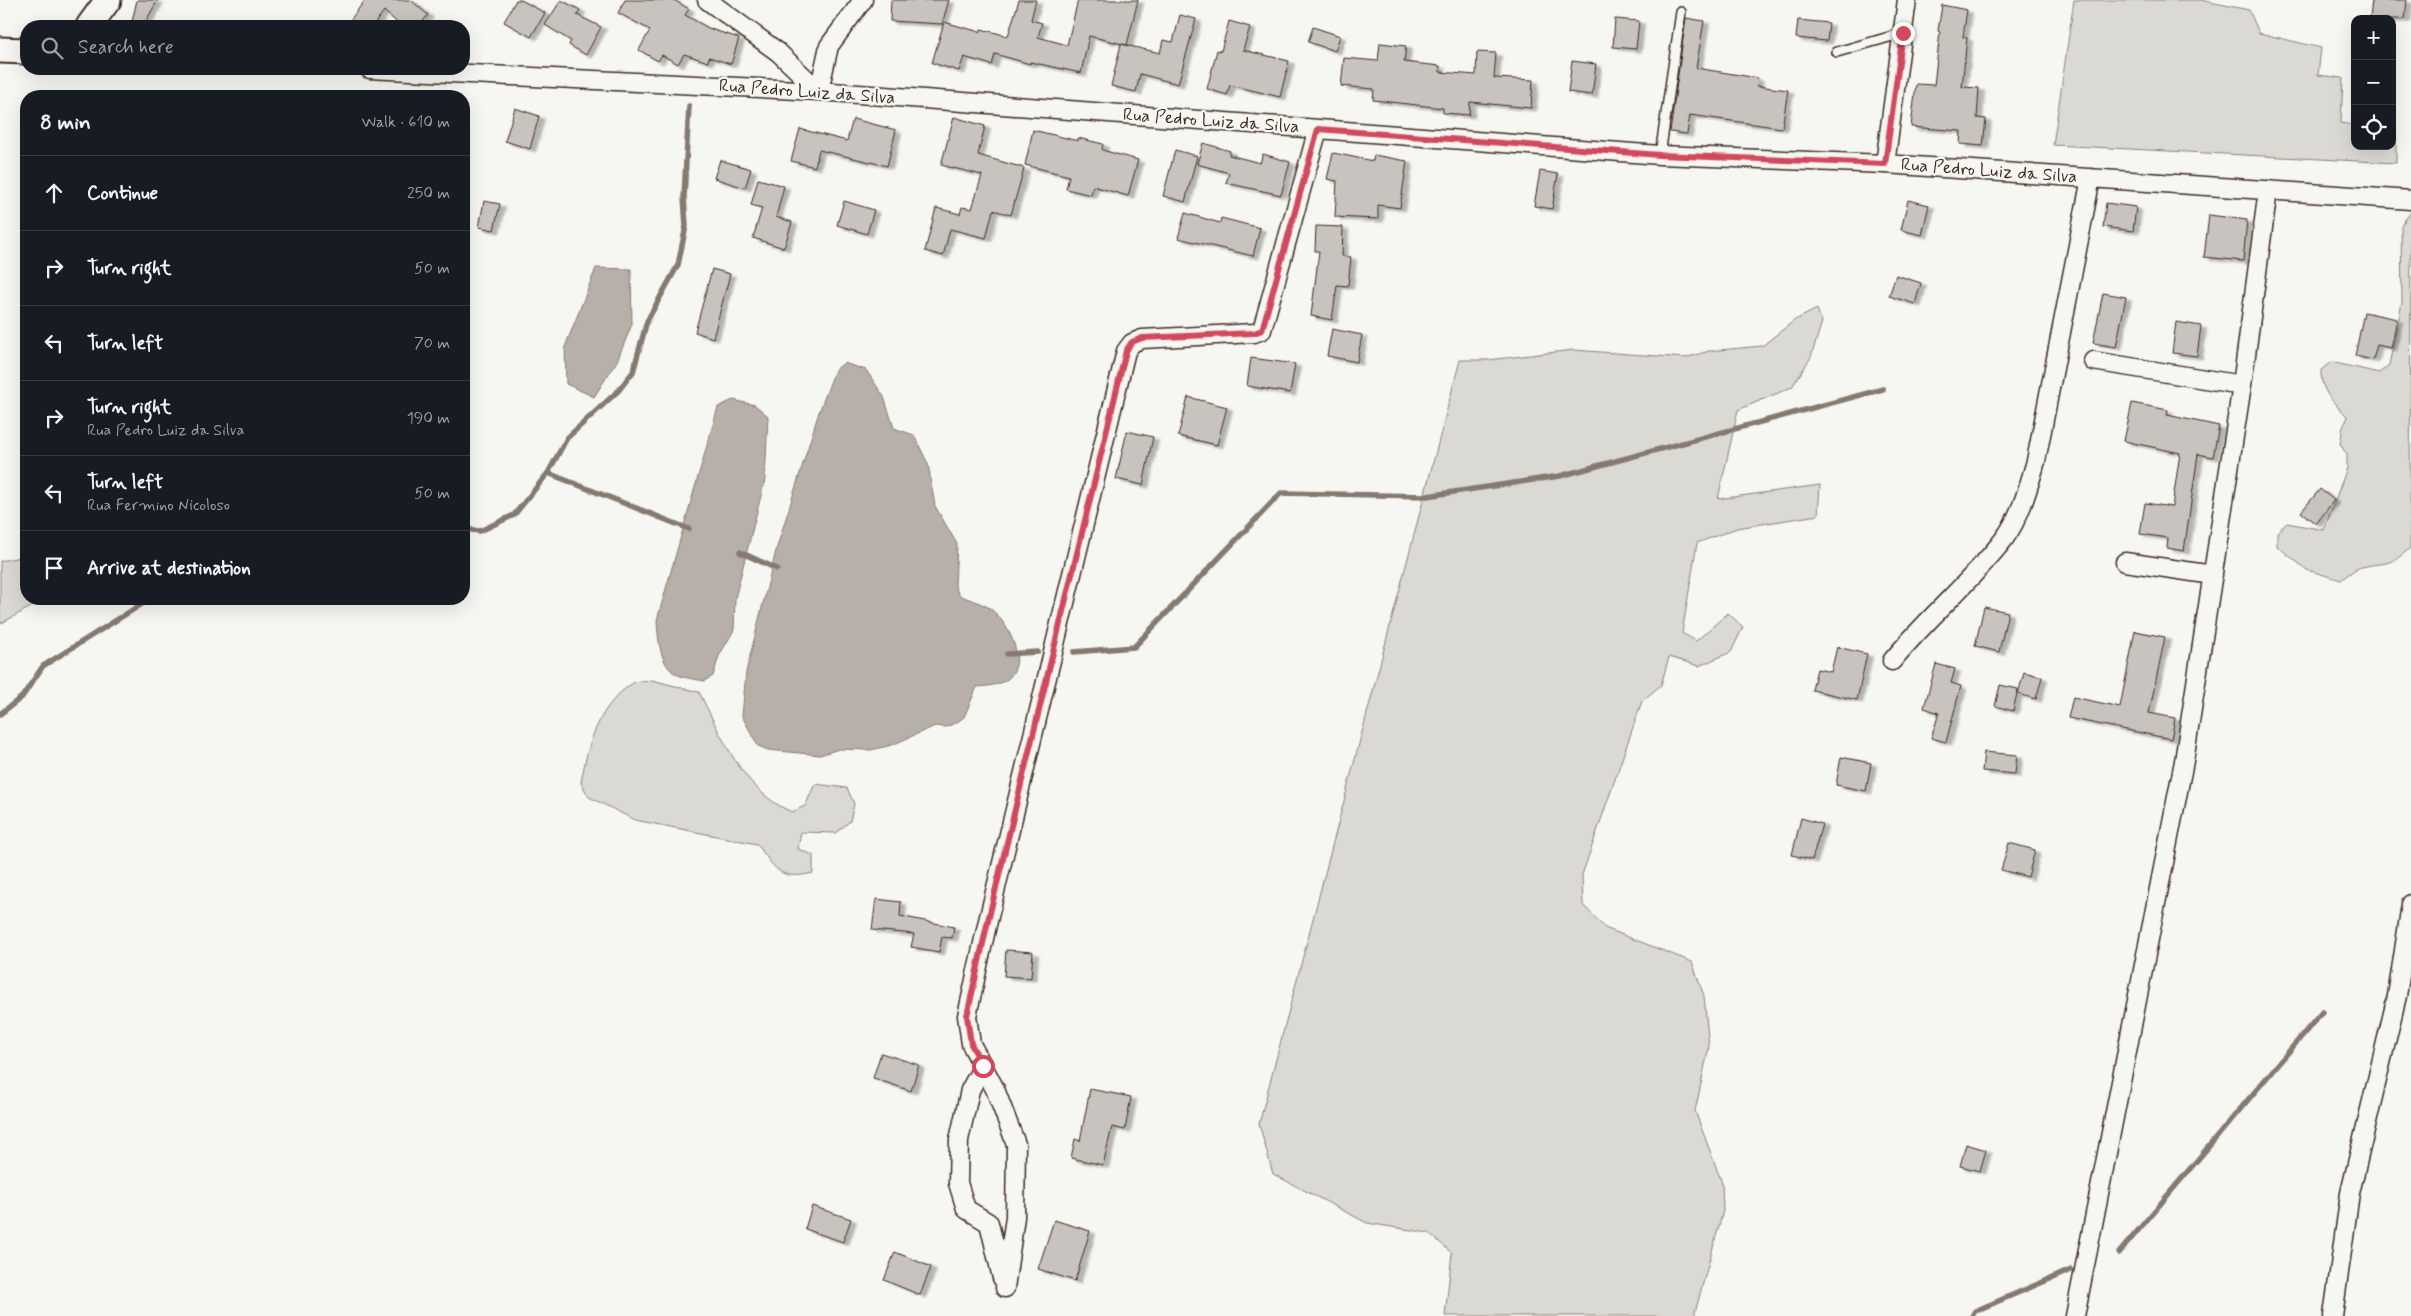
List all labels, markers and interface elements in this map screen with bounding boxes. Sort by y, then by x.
map controls [2351,15,2396,150]
button: + [2351,15,2396,60]
search box [20,20,470,75]
route end [1892,22,1915,45]
icon: search [38,34,66,62]
text: Search here [78,35,174,60]
button: − [2351,60,2396,105]
street label: Rua Pedro Luiz da Silva [718,74,896,110]
street label: Rua Pedro Luiz da Silva [1122,103,1300,139]
button: locate [2351,105,2396,150]
text: 8 min [40,109,91,137]
text: Walk · 610 m [361,112,450,133]
street label: Rua Pedro Luiz da Silva [1900,153,2078,189]
icon: ahead [40,179,68,207]
text: Continue [87,181,158,206]
text: 250 m [407,183,450,204]
icon: right [40,254,68,282]
text: Turn right [87,256,171,281]
text: 50 m [414,258,450,279]
icon: left [40,329,68,357]
text: Turn left [87,331,163,356]
text: 70 m [414,333,450,354]
text: Turn right [87,395,171,420]
icon: right [40,404,68,432]
text: 190 m [407,408,450,429]
text: Rua Pedro Luiz da Silva [87,420,244,441]
text: Turn left [87,470,163,495]
icon: left [40,479,68,507]
text: 50 m [414,483,450,504]
text: Rua Fermino Nicoloso [87,495,230,516]
icon: arrive [40,554,68,582]
text: Arrive at destination [87,556,251,581]
route start [972,1055,995,1078]

